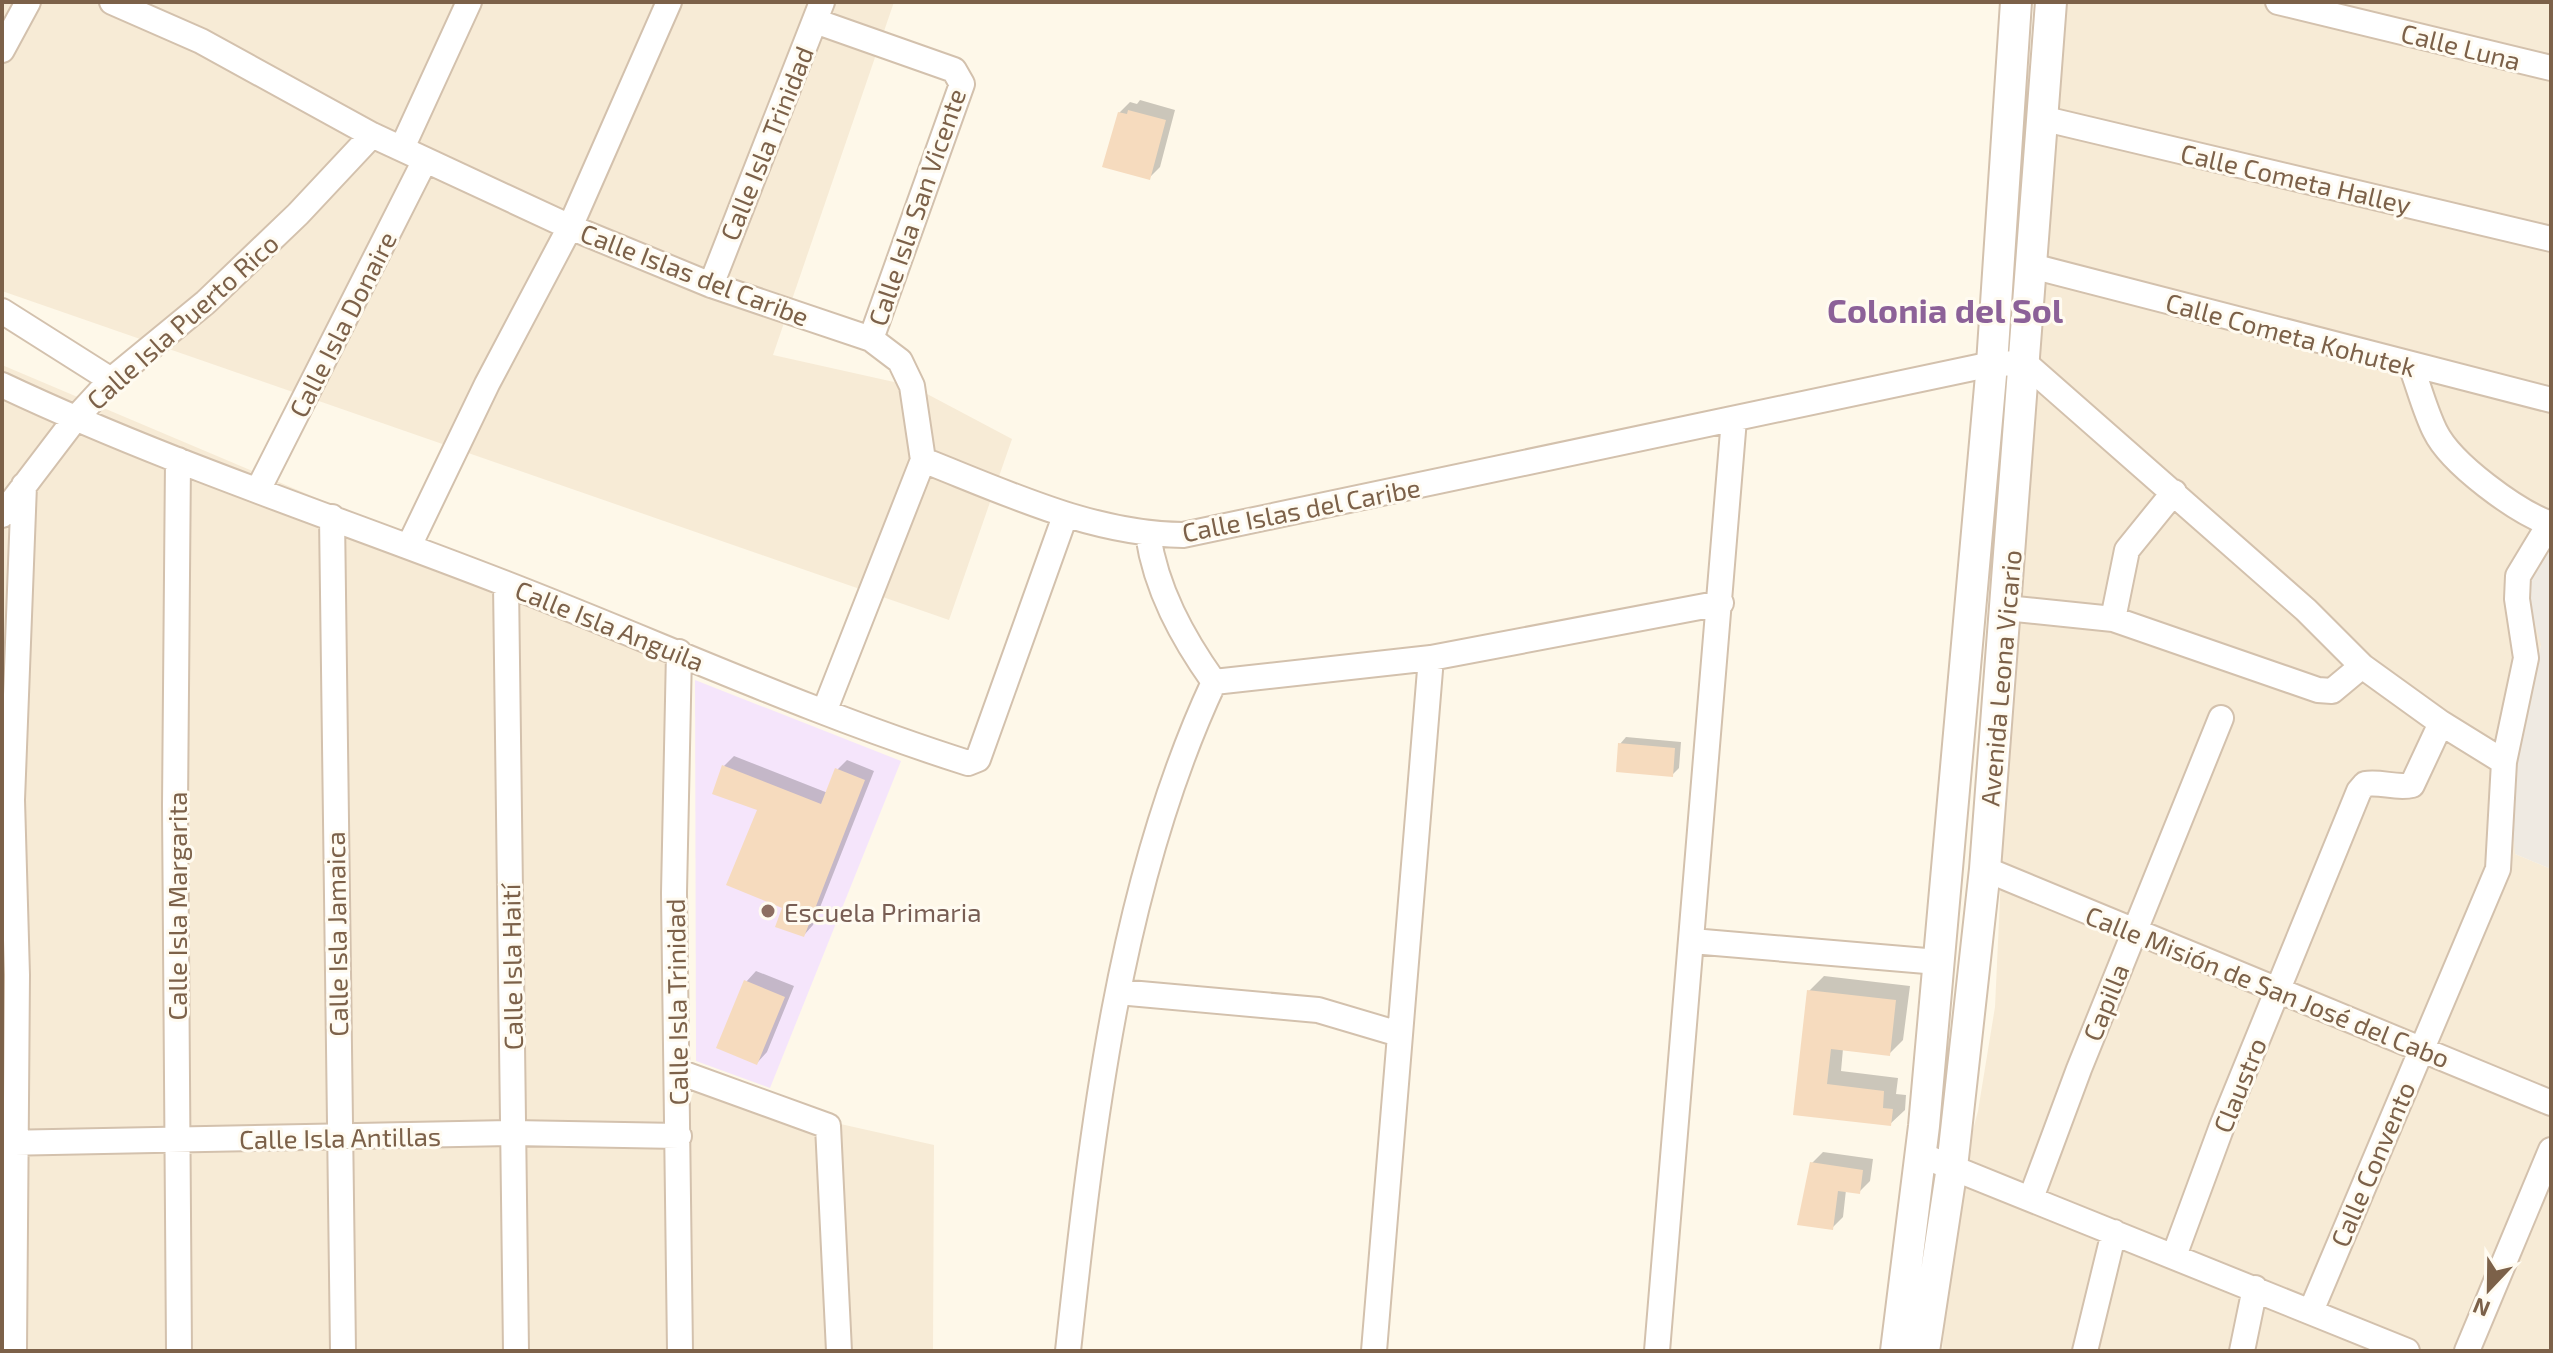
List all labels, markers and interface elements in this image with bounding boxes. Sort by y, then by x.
street label: Calle Luna [2398,16,2524,76]
street label: Calle Isla Trinidad [713,41,819,245]
street label: Calle Isla San Vicente [861,84,971,330]
street label: Calle Cometa Halley [2178,136,2414,220]
street label: Calle Islas del Caribe [577,216,813,332]
street label: Calle Isla Donaire [282,226,402,422]
street label: Calle Isla Puerto Rico [80,227,284,415]
street label: Calle Cometa Kohutek [2163,286,2419,382]
district label: Colonia del Sol [1827,289,2064,330]
street label: Calle Islas del Caribe [1179,471,1423,547]
street label: Avenida Leona Vicario [1973,548,2027,808]
street label: Calle Isla Anguila [511,573,709,677]
street label: Calle Isla Margarita [161,791,192,1021]
street label: Calle Isla Jamaica [319,831,353,1037]
street label: Calle Isla Haití [494,882,528,1051]
place label: Escuela Primaria [784,896,981,927]
street label: Calle Isla Trinidad [659,898,693,1106]
street label: Calle Misión de San José del Cabo [2081,899,2455,1073]
marker: Escuela Primaria [759,902,777,920]
street label: Capilla [2076,959,2134,1045]
street label: Claustro [2206,1033,2272,1137]
street label: Calle Convento [2323,1077,2421,1251]
street label: Calle Isla Antillas [239,1120,441,1154]
north arrow [2449,1249,2529,1329]
text: N [2469,1293,2493,1324]

